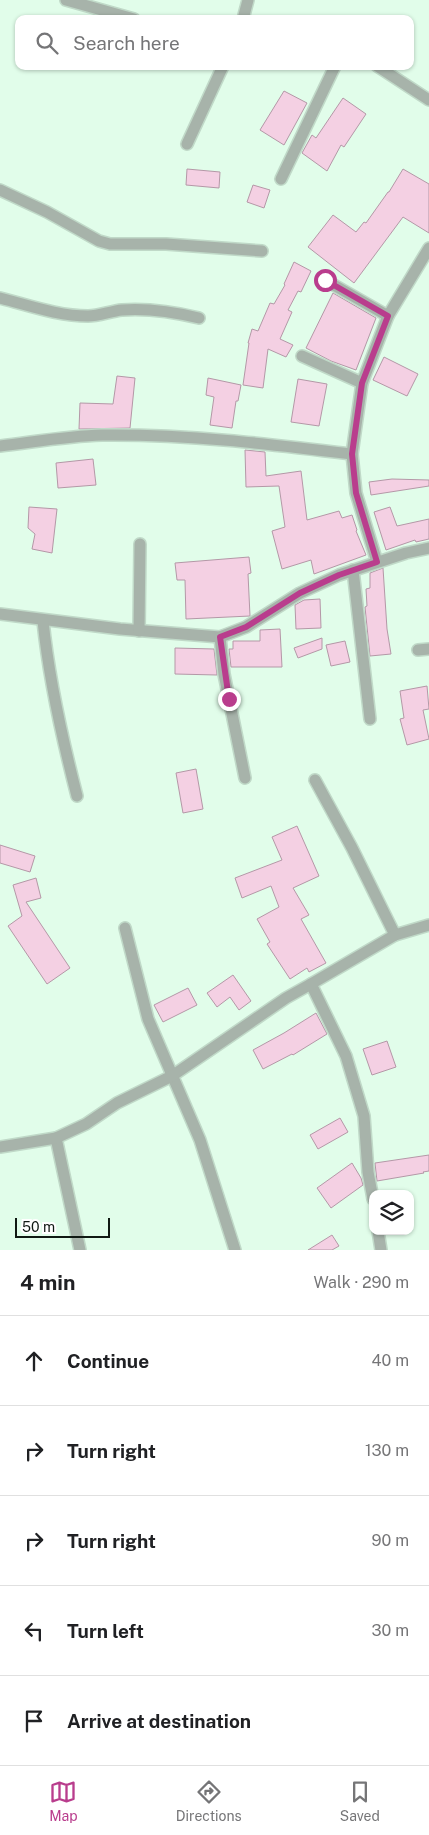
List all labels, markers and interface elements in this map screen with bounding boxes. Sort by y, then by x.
search box [15,15,414,70]
icon: search [33,29,61,57]
text: Search here [73,32,180,54]
route start [314,269,337,292]
route end [218,688,241,711]
map controls [369,1190,414,1235]
button: layers [369,1190,414,1235]
scale bar [15,1215,110,1238]
text: 50 m [22,1219,55,1235]
text: 4 min [20,1270,75,1295]
text: Walk · 290 m [314,1273,409,1292]
icon: ahead [20,1347,48,1375]
text: Continue [67,1350,149,1372]
text: 40 m [371,1351,409,1370]
icon: right [20,1437,48,1465]
text: Turn right [67,1440,156,1462]
text: 130 m [365,1441,409,1460]
icon: right [20,1527,48,1555]
text: Turn right [67,1530,156,1552]
text: 90 m [372,1531,409,1550]
icon: left [20,1617,48,1645]
text: Turn left [67,1620,144,1642]
text: 30 m [372,1621,409,1640]
icon: arrive [20,1707,48,1735]
text: Arrive at destination [67,1710,251,1732]
tab: Map [49,1778,78,1824]
tab: Directions [176,1778,242,1824]
tab: Saved [340,1778,380,1824]

